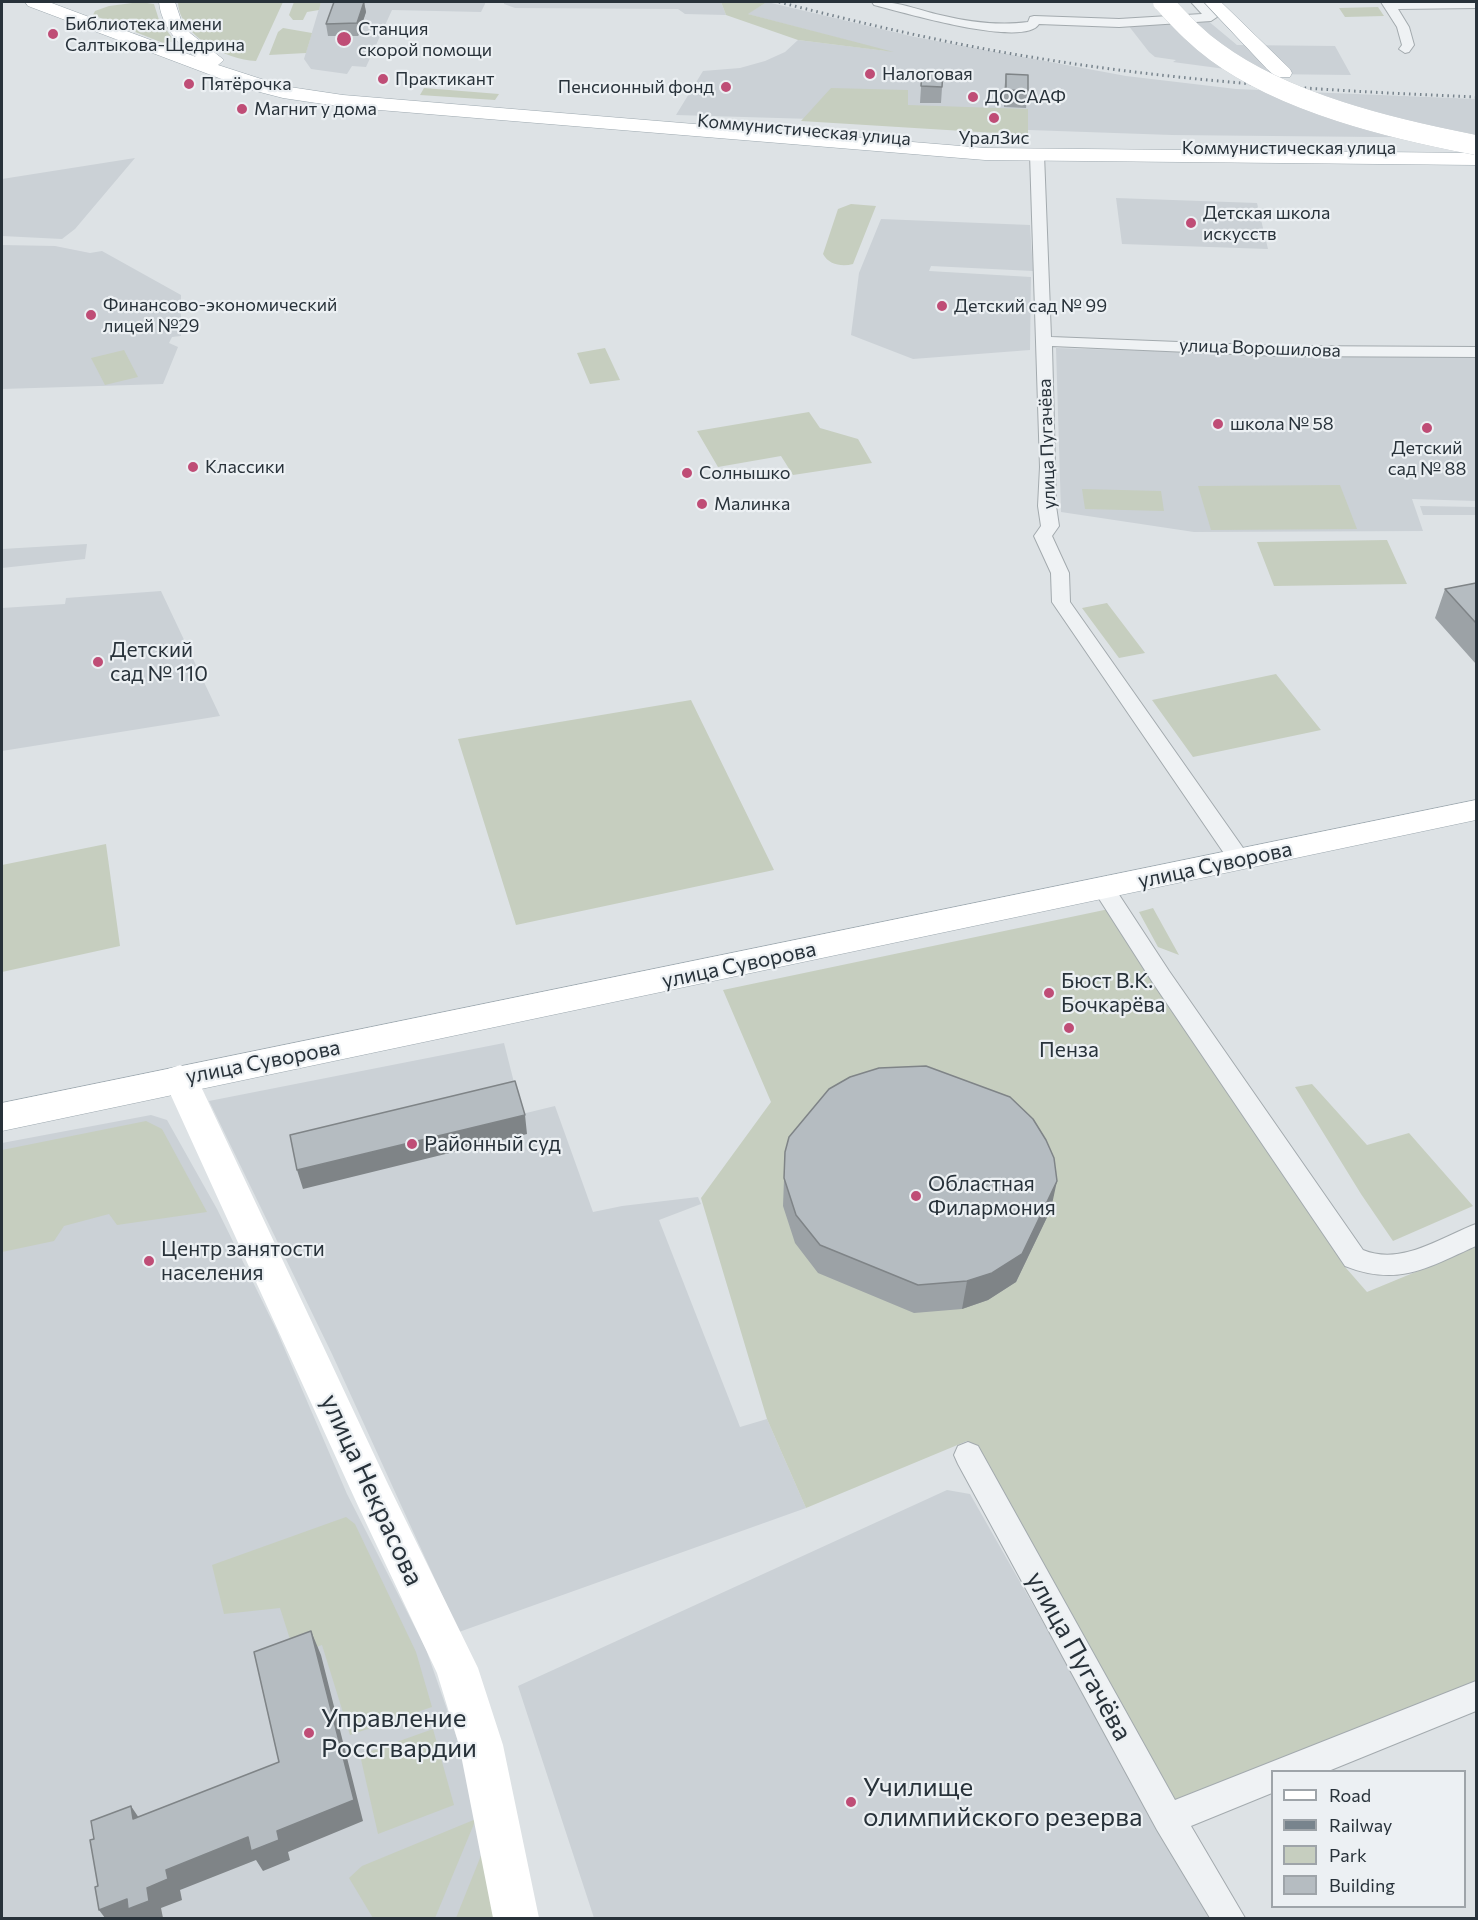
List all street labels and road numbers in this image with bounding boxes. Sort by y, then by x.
street label: Коммунистическая улица [696,110,912,150]
street label: Коммунистическая улица [1182,137,1396,159]
street label: улица Ворошилова [1179,334,1341,362]
street label: улица Пугачёва [1034,378,1060,510]
street label: улица Суворова [1136,836,1294,894]
street label: улица Суворова [660,936,818,994]
street label: улица Суворова [184,1035,342,1089]
street label: улица Некрасова [314,1389,430,1591]
street label: улица Пугачёва [1020,1566,1138,1746]

